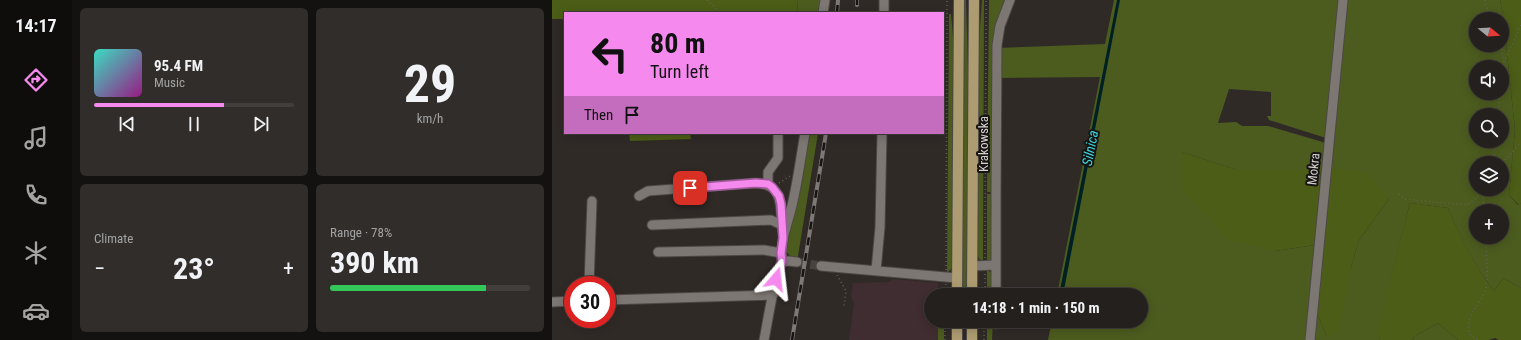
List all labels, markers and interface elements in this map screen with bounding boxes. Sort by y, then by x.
north arrow [1469,12,1509,52]
map controls [1469,12,1509,244]
text: 14:17 [15,15,57,36]
text: 80 m [650,27,706,60]
icon: left [584,28,636,80]
text: 29 [404,54,456,115]
text: 95.4 FM [154,57,203,75]
button: sound [1469,60,1509,100]
text: Turn left [650,61,709,82]
icon: directions [22,66,50,94]
text: Music [154,75,185,90]
icon: arrive [621,104,643,126]
text: Then [584,106,613,124]
button: search [1469,108,1509,148]
text: km/h [417,111,443,126]
icon: previous [116,113,138,135]
icon: pause [183,113,205,135]
icon: next [250,113,272,135]
street label: Krakowska [976,116,991,172]
icon: music [22,124,50,152]
water label: Silnica [1079,129,1101,167]
street label: Mokra [1304,152,1323,186]
button: layers [1469,156,1509,196]
pin [673,171,707,205]
icon: arrive [679,177,701,199]
icon: phone [22,181,50,209]
button: + [1469,204,1509,244]
text: Range · 78% [330,225,392,240]
text: Climate [94,231,133,246]
icon: climate [22,239,50,267]
text: 390 km [330,245,419,280]
text: 23° [173,251,215,286]
text: − [94,256,105,281]
text: + [283,256,294,281]
position arrow [755,258,797,300]
speed limit sign: 30 [564,276,616,328]
icon: car [22,297,50,325]
text: 14:18 · 1 min · 150 m [972,299,1100,317]

